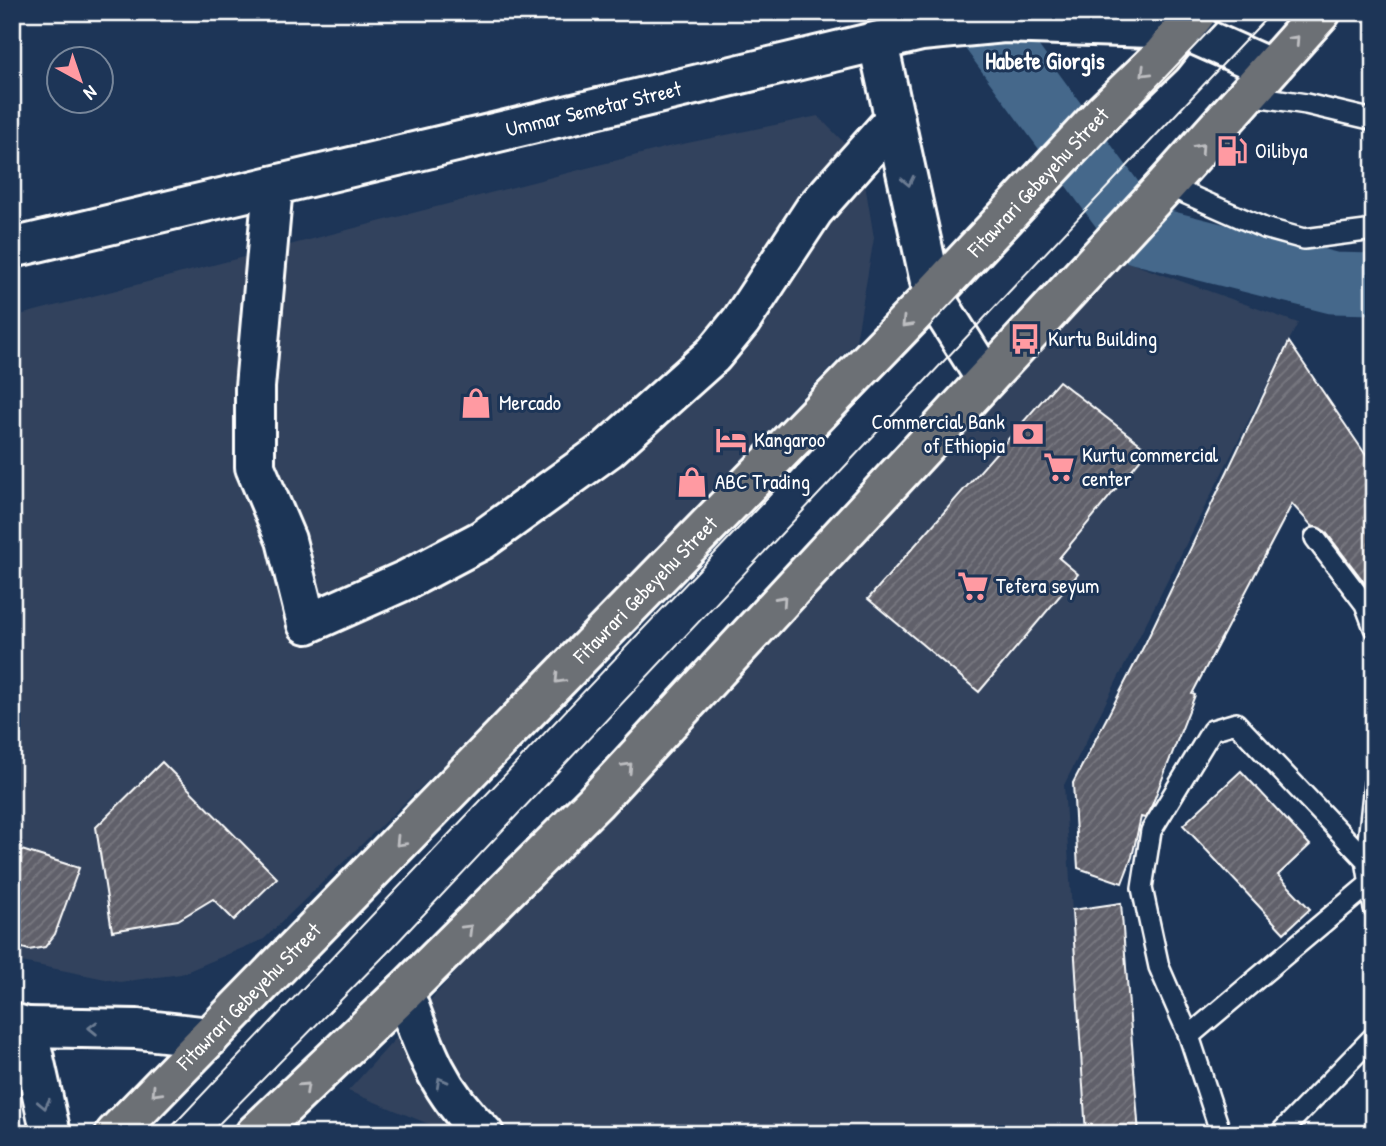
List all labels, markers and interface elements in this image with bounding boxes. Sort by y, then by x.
one-way arrow [1287,35,1300,48]
district label: Habete Giorgis [985,45,1105,77]
north arrow [46,46,116,116]
one-way arrow [1140,64,1153,77]
street label: Ummar Semetar Street [503,74,685,144]
text: N [79,80,103,106]
street label: Fitawrari Gebeyehu Street [960,100,1116,264]
fuel station icon: Oilibya [1215,134,1249,168]
place label: Oilibya [1255,136,1307,165]
one-way arrow [1191,143,1204,156]
one-way arrow [900,175,914,187]
one-way arrow [901,315,914,328]
bus stop icon: Kurtu Building [1008,322,1042,356]
place label: Kurtu Building [1048,324,1157,353]
shop icon: Mercado [459,386,493,420]
place label: Mercado [499,388,561,417]
place label: Commercial Bank of Ethiopia [871,407,1005,460]
bank icon: Commercial Bank of Ethiopia [1011,417,1045,451]
hotel icon: Kangaroo [714,423,748,457]
place label: Kangaroo [754,425,825,454]
place label: Kurtu commercial center [1082,440,1219,493]
supermarket icon: Kurtu commercial center [1042,450,1076,484]
shop icon: ABC Trading [675,465,709,499]
place label: ABC Trading [715,467,810,496]
street label: Fitawrari Gebeyehu Street [566,509,724,670]
supermarket icon: Tefera seyum [956,569,990,603]
place label: Tefera seyum [996,571,1099,600]
one-way arrow [774,595,786,608]
one-way arrow [554,671,567,684]
one-way arrow [620,762,632,775]
one-way arrow [396,834,409,847]
street label: Fitawrari Gebeyehu Street [169,916,328,1077]
one-way arrow [460,924,473,937]
one-way arrow [87,1021,98,1036]
one-way arrow [436,1076,449,1089]
one-way arrow [296,1082,309,1095]
one-way arrow [151,1084,164,1097]
one-way arrow [36,1098,50,1110]

